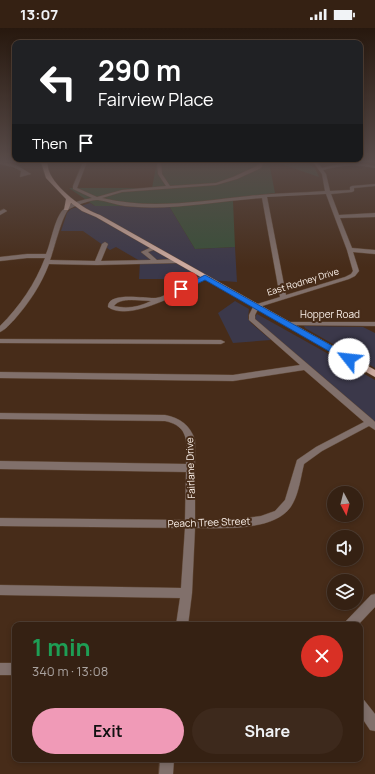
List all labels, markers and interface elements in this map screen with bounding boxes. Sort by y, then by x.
text: 13:07 [20,4,58,25]
text: 290 m [98,51,181,89]
icon: left [32,56,84,108]
text: Fairview Place [98,87,214,111]
icon: arrive [75,132,97,154]
text: Then [32,133,67,154]
street label: East Rodney Drive [265,264,340,299]
pin [164,272,198,306]
icon: arrive [170,278,192,300]
street label: Hopper Road [300,307,360,321]
position arrow [328,338,370,380]
street label: Fairlane Drive [182,437,198,499]
north arrow [327,486,363,522]
map controls [327,486,363,610]
street label: Peach Tree Street [167,514,251,530]
button: sound [327,530,363,566]
button: layers [327,574,363,610]
text: 1 min [32,630,91,663]
button: close [301,635,343,677]
text: 340 m · 13:08 [32,662,108,680]
button: Exit [32,708,184,754]
button: Share [192,708,343,754]

